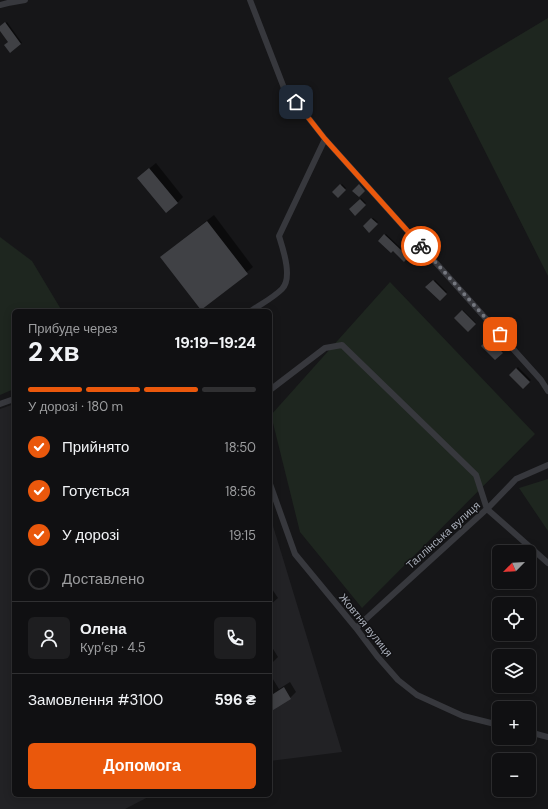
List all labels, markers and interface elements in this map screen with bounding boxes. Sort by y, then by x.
pin [279,85,313,119]
icon: home [285,91,307,113]
courier [401,226,441,266]
icon: bike [410,235,432,257]
pin [483,317,517,351]
text: Прибуде через [28,320,117,337]
icon: bag [489,323,511,345]
text: 19:19–19:24 [175,333,256,353]
text: 2 хв [28,335,80,369]
text: У дорозі · 180 m [28,398,123,415]
icon: check [28,436,50,458]
text: Прийнято [62,437,129,457]
text: 18:50 [225,439,256,456]
icon: check [28,480,50,502]
text: Готується [62,481,130,501]
text: 18:56 [225,483,256,500]
street label: Таллінська вулиця [403,498,483,572]
icon: check [28,524,50,546]
text: У дорозі [62,525,119,545]
text: 19:15 [229,527,256,544]
north arrow [492,545,536,589]
map controls [492,545,536,797]
text: Доставлено [62,569,145,589]
street label: Жовтня вулиця [336,591,396,660]
button: locate [492,597,536,641]
button: person [28,617,70,659]
button: phone [214,617,256,659]
text: Олена [80,619,127,639]
text: Кур’єр · 4.5 [80,639,146,656]
button: layers [492,649,536,693]
text: Замовлення #3100 [28,690,163,710]
text: 596 ₴ [214,690,256,710]
button: + [492,701,536,745]
button: Допомога [28,743,256,789]
button: − [492,753,536,797]

